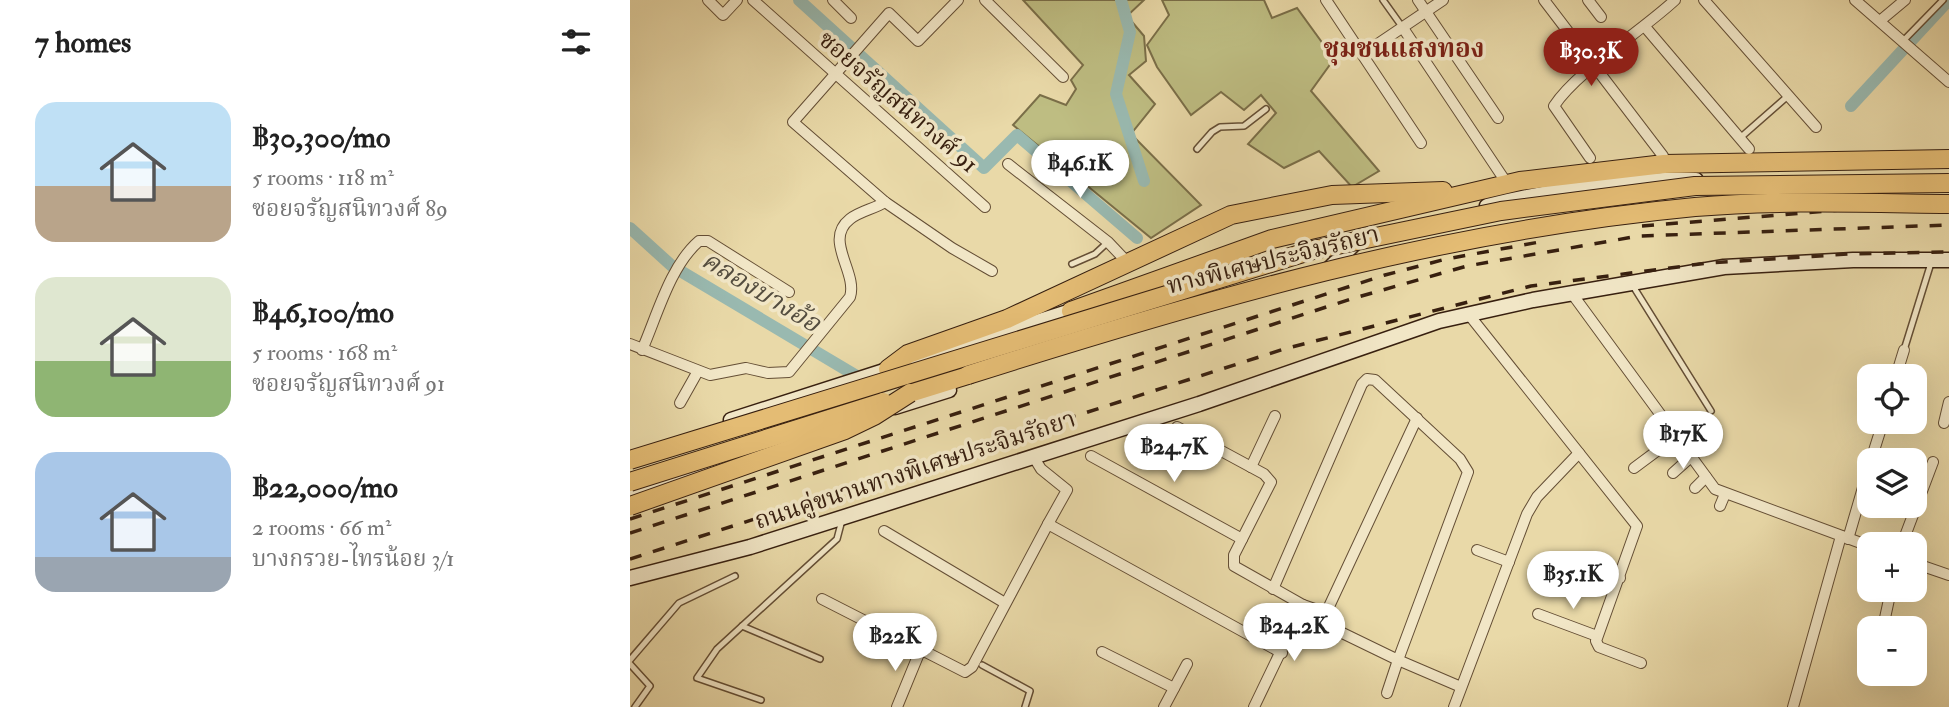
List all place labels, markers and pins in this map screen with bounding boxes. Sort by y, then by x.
pin: ฿30.3K [1534,28,1648,88]
pin: ฿46.1K [1023,140,1137,200]
pin: ฿17K [1642,412,1724,471]
pin: ฿24.7K [1117,424,1231,484]
pin: ฿35.1K [1516,552,1630,611]
pin: ฿24.2K [1237,604,1351,663]
pin: ฿22K [854,614,936,673]

